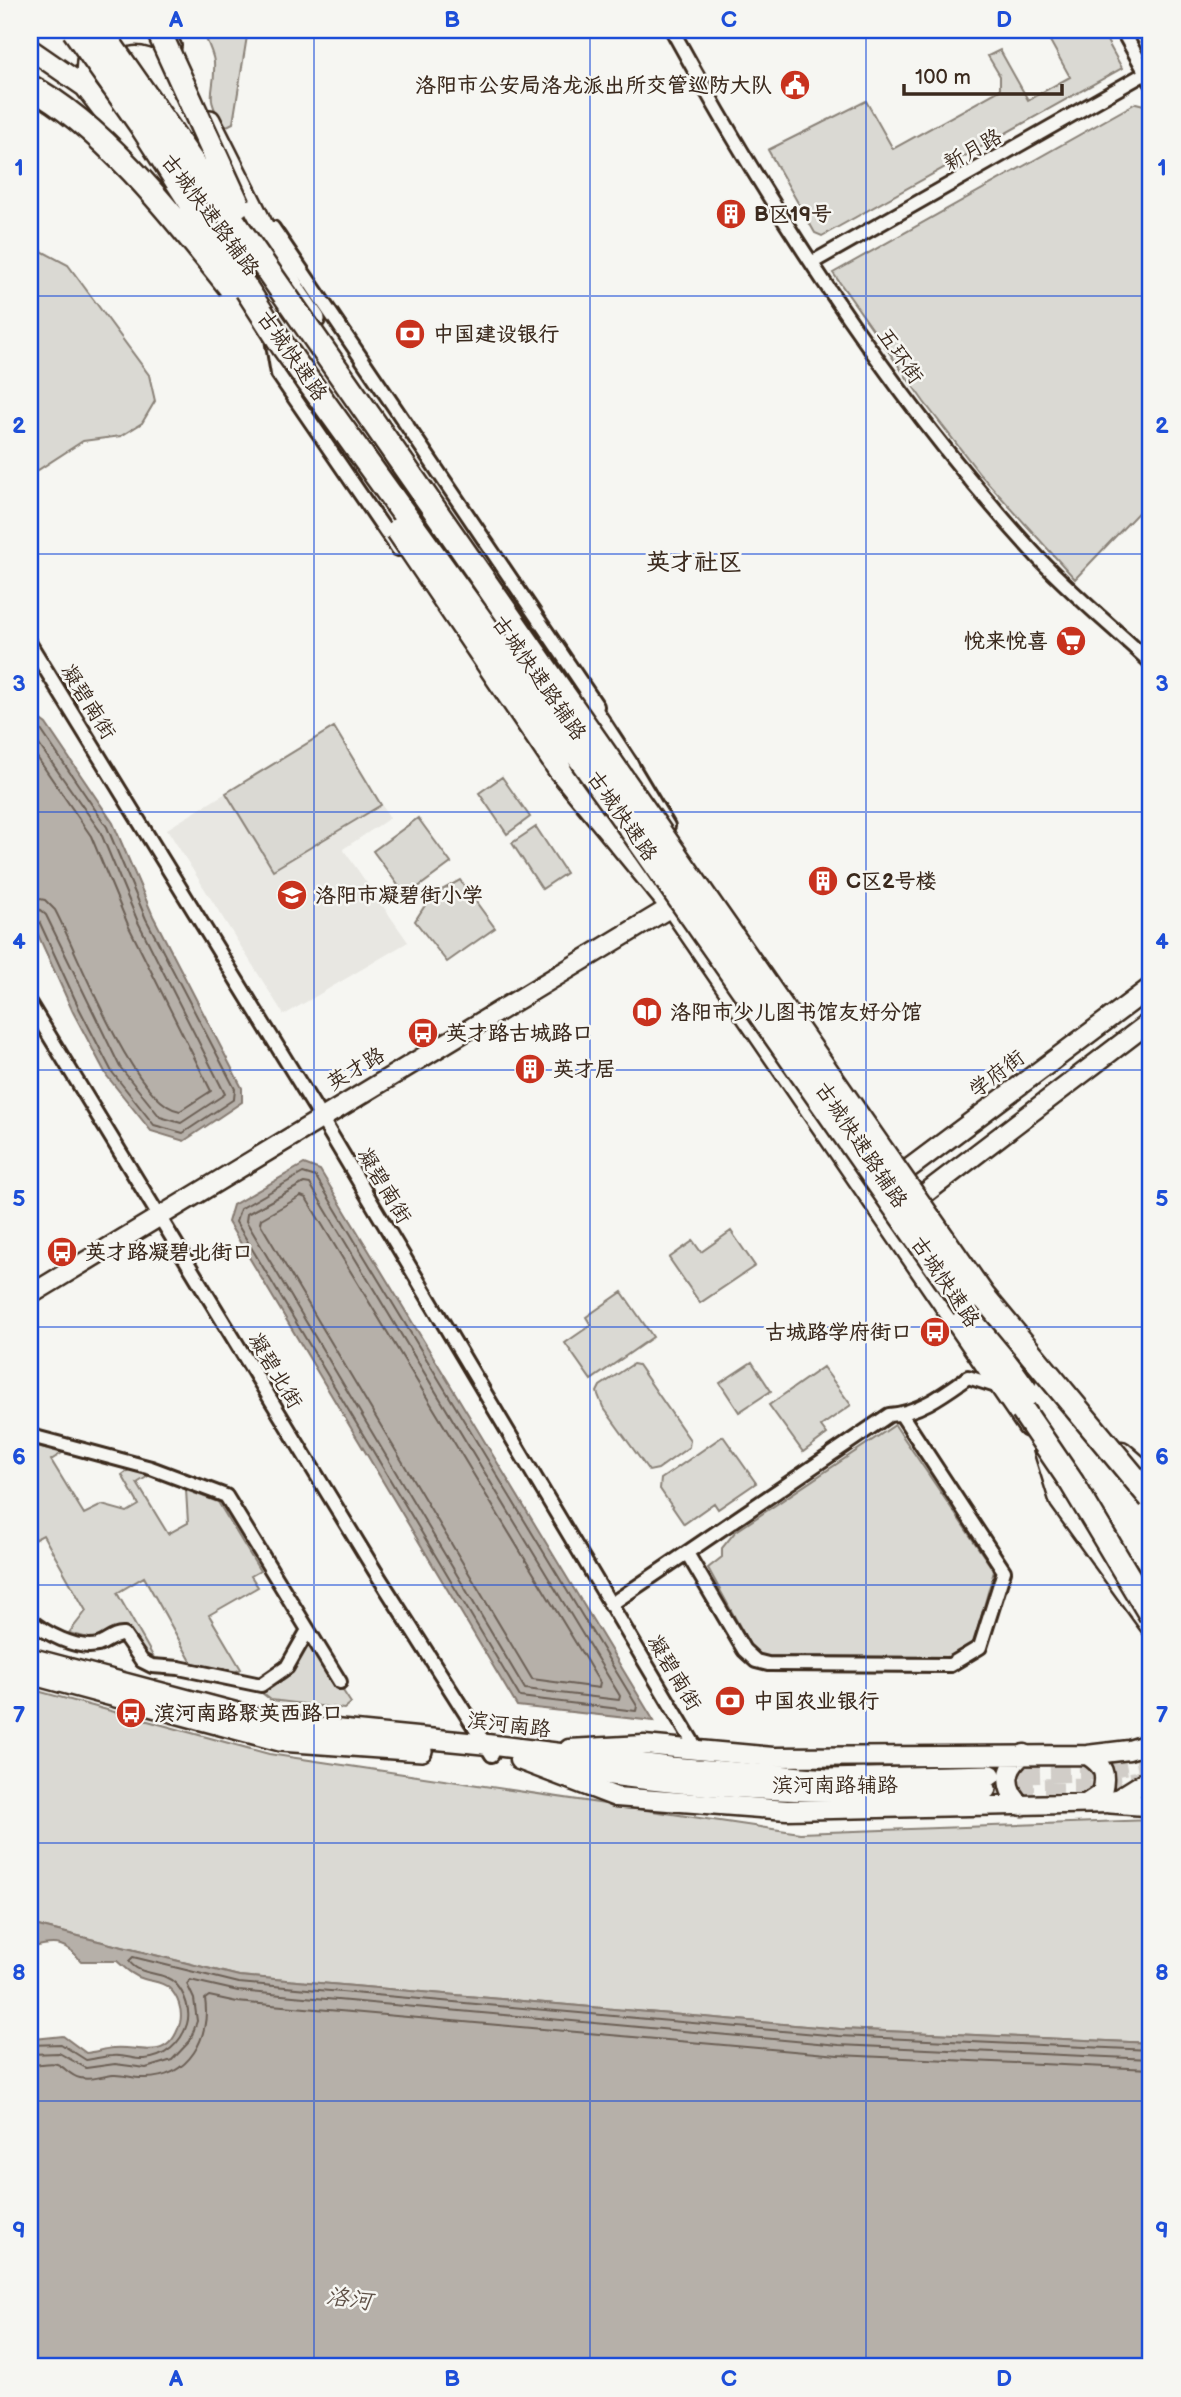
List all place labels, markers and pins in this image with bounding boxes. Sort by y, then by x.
public building icon: 洛阳市公安局洛龙派出所交管巡防大队 [778,68,812,102]
place label: 洛阳市公安局洛龙派出所交管巡防大队 [415,73,772,98]
building icon: B区19号 [714,197,748,231]
place label: B区19号 [754,202,832,227]
bank icon: 中国建设银行 [393,317,427,351]
place label: 中国建设银行 [433,322,559,347]
supermarket icon: 悦来悦喜 [1054,624,1088,658]
place label: 悦来悦喜 [964,629,1048,654]
building icon: C区2号楼 [806,864,840,898]
place label: C区2号楼 [846,869,937,894]
school or university icon: 洛阳市凝碧街小学 [275,878,309,912]
place label: 洛阳市凝碧街小学 [315,883,483,908]
library icon: 洛阳市少儿图书馆友好分馆 [630,995,664,1029]
place label: 洛阳市少儿图书馆友好分馆 [670,1000,922,1025]
bus stop icon: 英才路古城路口 [406,1016,440,1050]
place label: 英才路古城路口 [446,1021,593,1046]
building icon: 英才居 [513,1052,547,1086]
place label: 英才居 [553,1057,616,1082]
bus stop icon: 英才路凝碧北街口 [45,1235,79,1269]
place label: 英才路凝碧北街口 [85,1240,253,1265]
bus stop icon: 古城路学府街口 [918,1315,952,1349]
place label: 古城路学府街口 [765,1320,912,1345]
bank icon: 中国农业银行 [713,1684,747,1718]
place label: 中国农业银行 [753,1689,879,1714]
bus stop icon: 滨河南路聚英西路口 [114,1696,148,1730]
place label: 滨河南路聚英西路口 [154,1701,343,1726]

